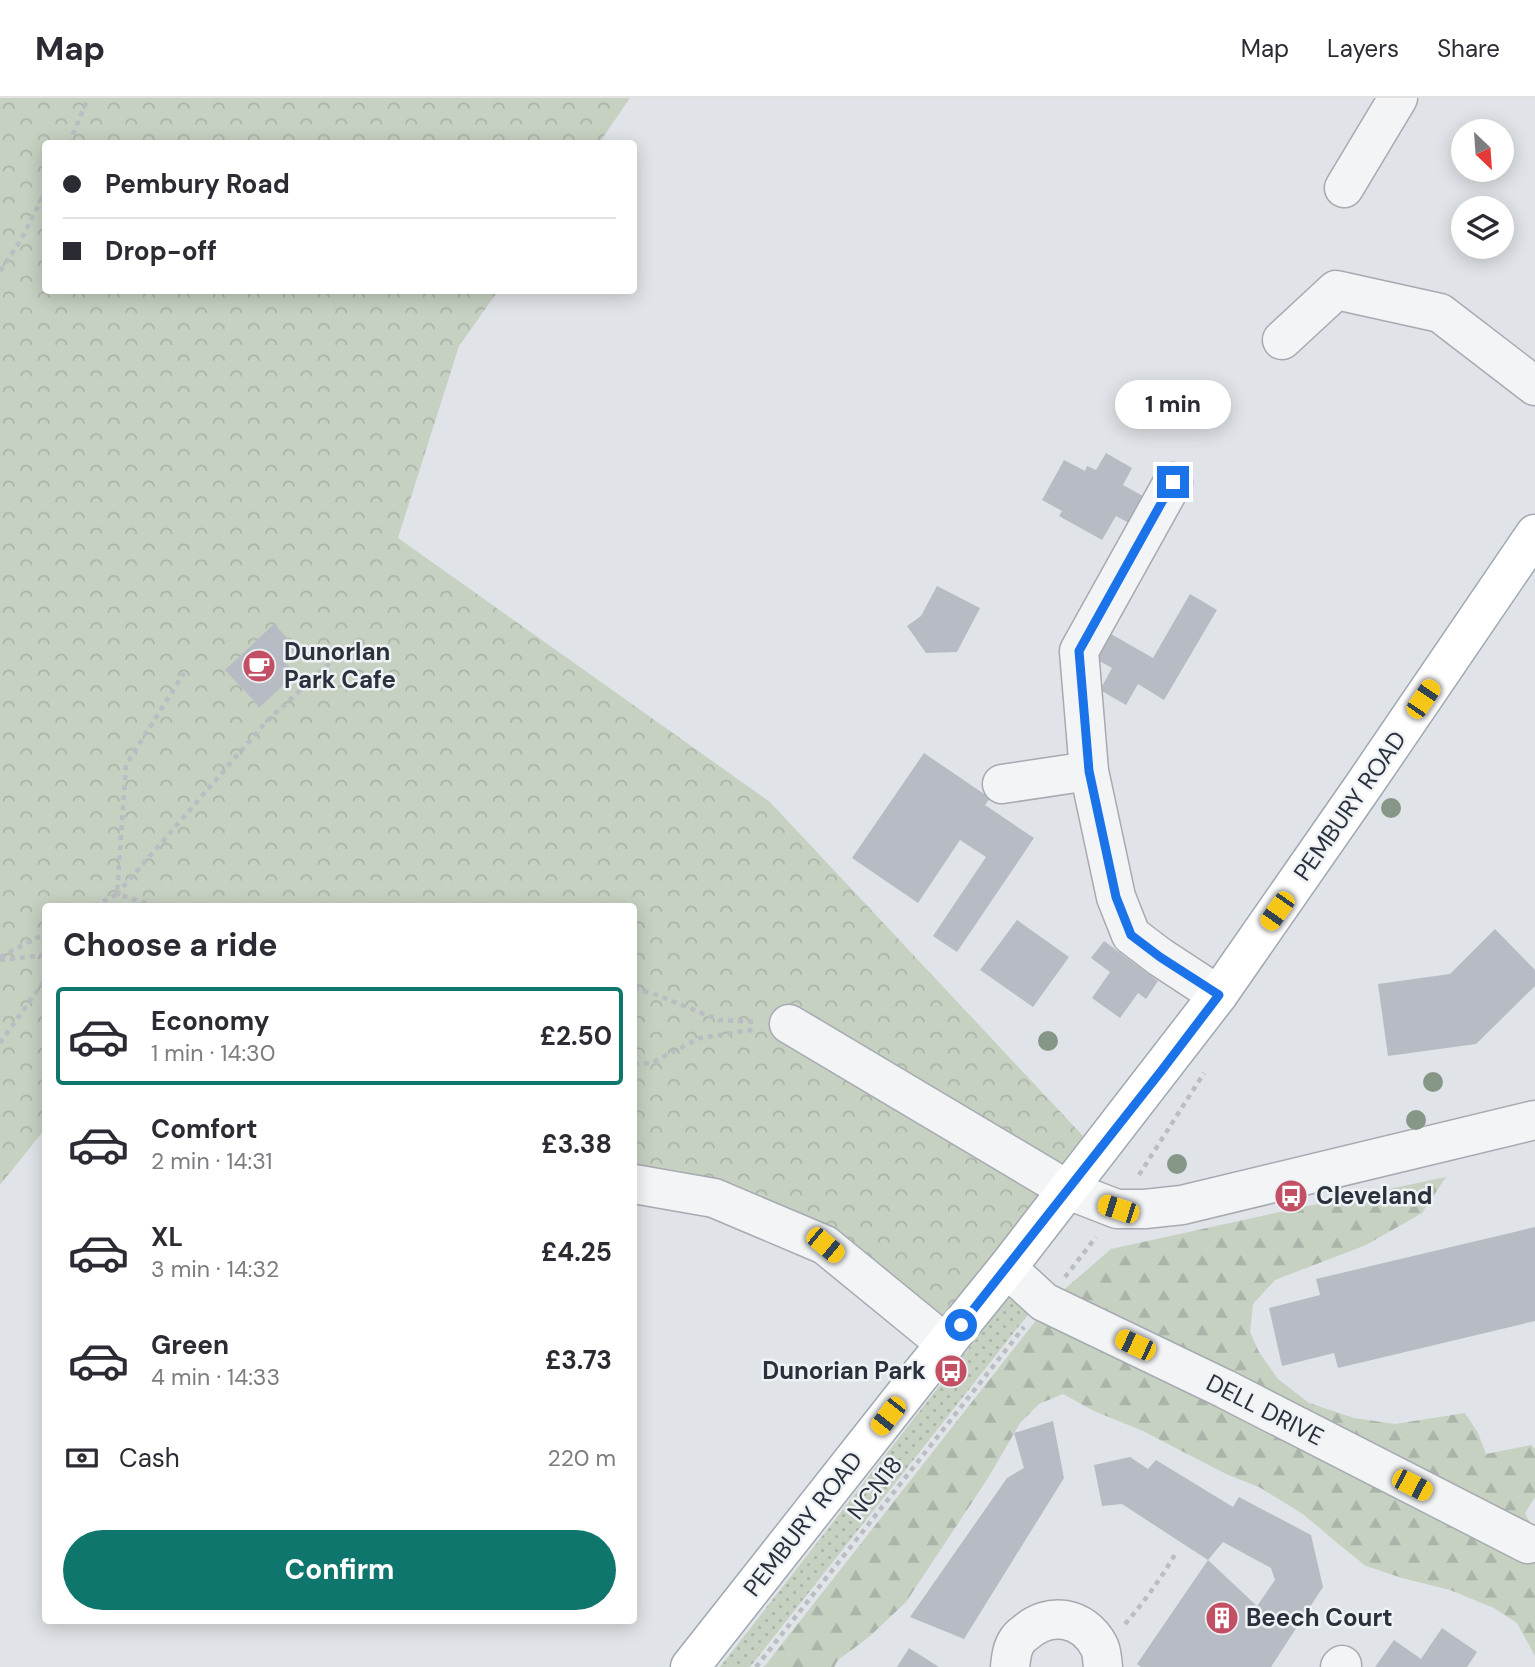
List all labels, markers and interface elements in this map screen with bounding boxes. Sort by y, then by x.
text: Map [35,27,105,70]
text: Map [1241,33,1289,64]
text: Layers [1327,33,1399,64]
text: Share [1437,33,1500,64]
north arrow [1451,119,1514,182]
map controls [1451,119,1514,259]
text: Pembury Road [105,167,290,201]
button: layers [1451,196,1514,259]
text: Drop-off [105,234,217,268]
callout: 1 min [1115,380,1231,430]
text: 1 min [1145,389,1201,419]
route end [1157,466,1189,498]
place label: Dunorlan Park Cafe [284,636,396,695]
cafe icon: Dunorlan Park Cafe [240,647,278,685]
car [1403,676,1444,722]
street label: PEMBURY ROAD [1286,725,1413,887]
car [1257,888,1298,934]
text: Choose a ride [63,924,278,966]
text: Economy [151,1004,269,1038]
icon: car [67,1005,130,1068]
text: £2.50 [540,1019,612,1053]
text: 1 min · 14:30 [151,1038,275,1068]
text: Comfort [151,1112,257,1146]
icon: car [67,1113,130,1176]
text: £3.38 [541,1127,612,1161]
text: 2 min · 14:31 [151,1146,273,1176]
bus stop icon: Cleveland [1272,1177,1310,1215]
place label: Cleveland [1316,1180,1433,1211]
car [1095,1193,1142,1225]
text: XL [151,1220,183,1254]
icon: car [67,1221,130,1284]
car [803,1223,848,1267]
text: £4.25 [541,1235,612,1269]
text: 3 min · 14:32 [151,1254,279,1284]
route start [945,1309,977,1341]
car [1112,1327,1159,1363]
text: Green [151,1328,229,1362]
icon: car [67,1329,130,1392]
text: £3.73 [545,1343,612,1377]
bus stop icon: Dunorian Park [932,1352,970,1390]
place label: Dunorian Park [762,1355,926,1386]
text: 4 min · 14:33 [151,1362,280,1392]
street label: DELL DRIVE [1201,1367,1329,1452]
car [867,1393,910,1439]
icon: cash [63,1439,101,1477]
text: Cash [119,1441,180,1475]
text: 220 m [547,1443,616,1473]
street label: PEMBURY ROAD [736,1445,869,1603]
street label: NCN18 [840,1450,909,1526]
car [1389,1466,1436,1504]
button: Confirm [63,1530,616,1610]
building icon: Beech Court [1203,1599,1241,1637]
place label: Beech Court [1246,1602,1393,1633]

